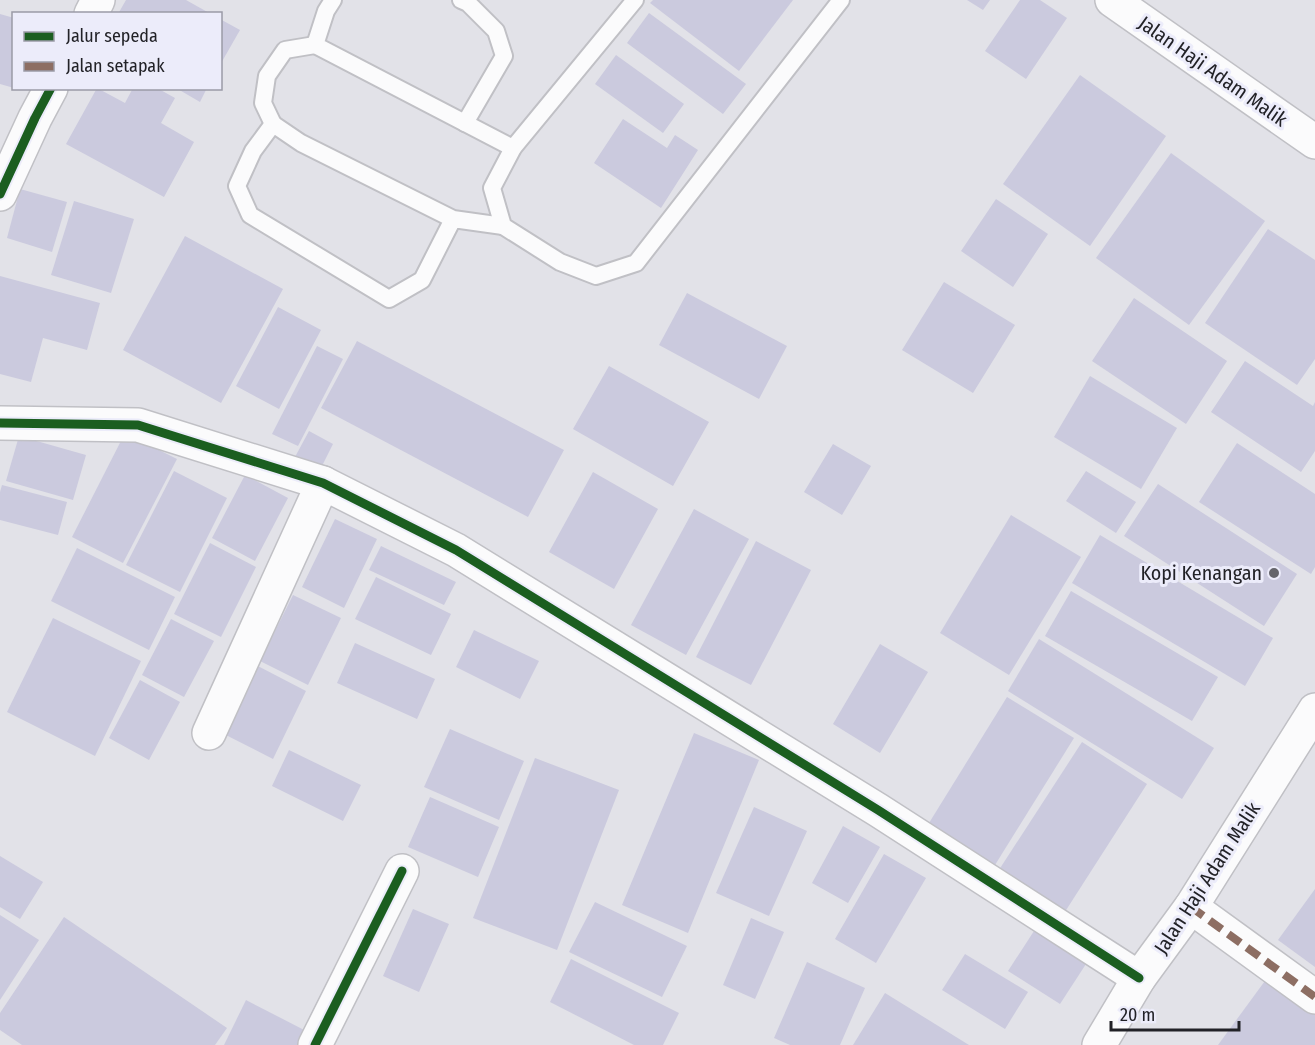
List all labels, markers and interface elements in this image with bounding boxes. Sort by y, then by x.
street label: Jalan Haji Adam Malik [1134,11,1293,132]
legend [12,12,222,90]
text: Jalur sepeda [66,25,158,47]
text: Jalan setapak [66,55,165,77]
place label: Kopi Kenangan [1140,561,1262,585]
marker: Kopi Kenangan [1267,566,1281,580]
street label: Jalan Haji Adam Malik [1149,797,1265,958]
scale bar [1111,994,1238,1032]
text: 20 m [1120,1004,1155,1026]

